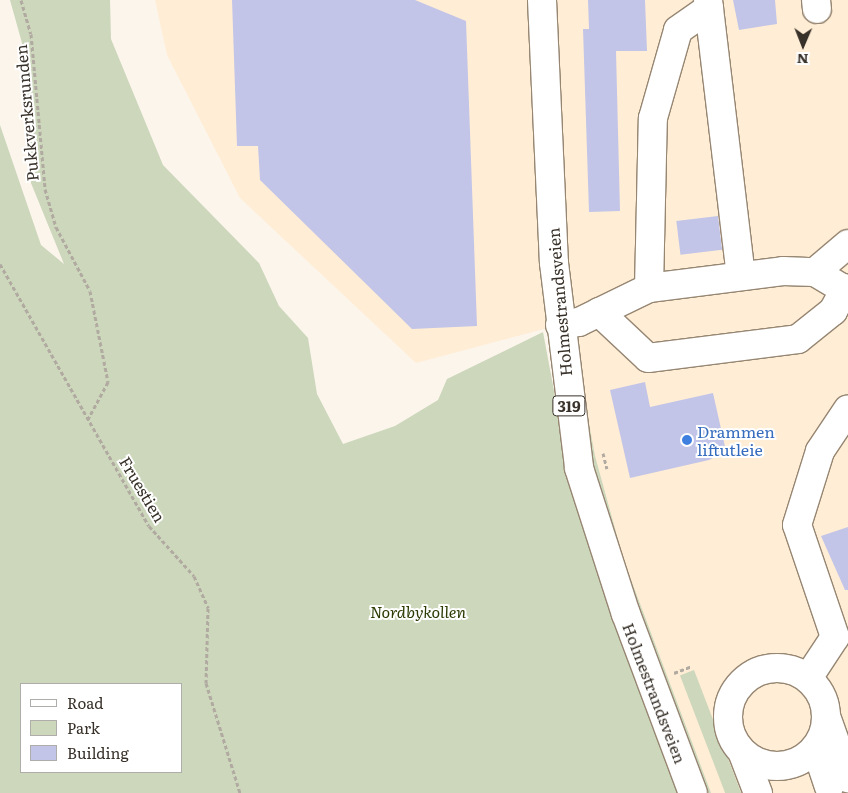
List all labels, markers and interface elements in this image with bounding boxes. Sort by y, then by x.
north arrow [778,20,828,70]
street label: Pukkverksrunden [10,44,42,182]
text: N [797,50,809,70]
street label: Holmestrandsveien [543,227,575,377]
road number: 319 [552,394,586,418]
place label: Drammen liftutleie [697,421,775,459]
marker: Drammen liftutleie [681,434,693,446]
street label: Fruestien [116,453,170,525]
park label: Nordbykollen [370,601,466,621]
street label: Holmestrandsveien [619,620,691,766]
legend [20,683,182,773]
text: Road [67,691,103,714]
text: Park [67,716,100,739]
text: Building [67,741,129,764]

